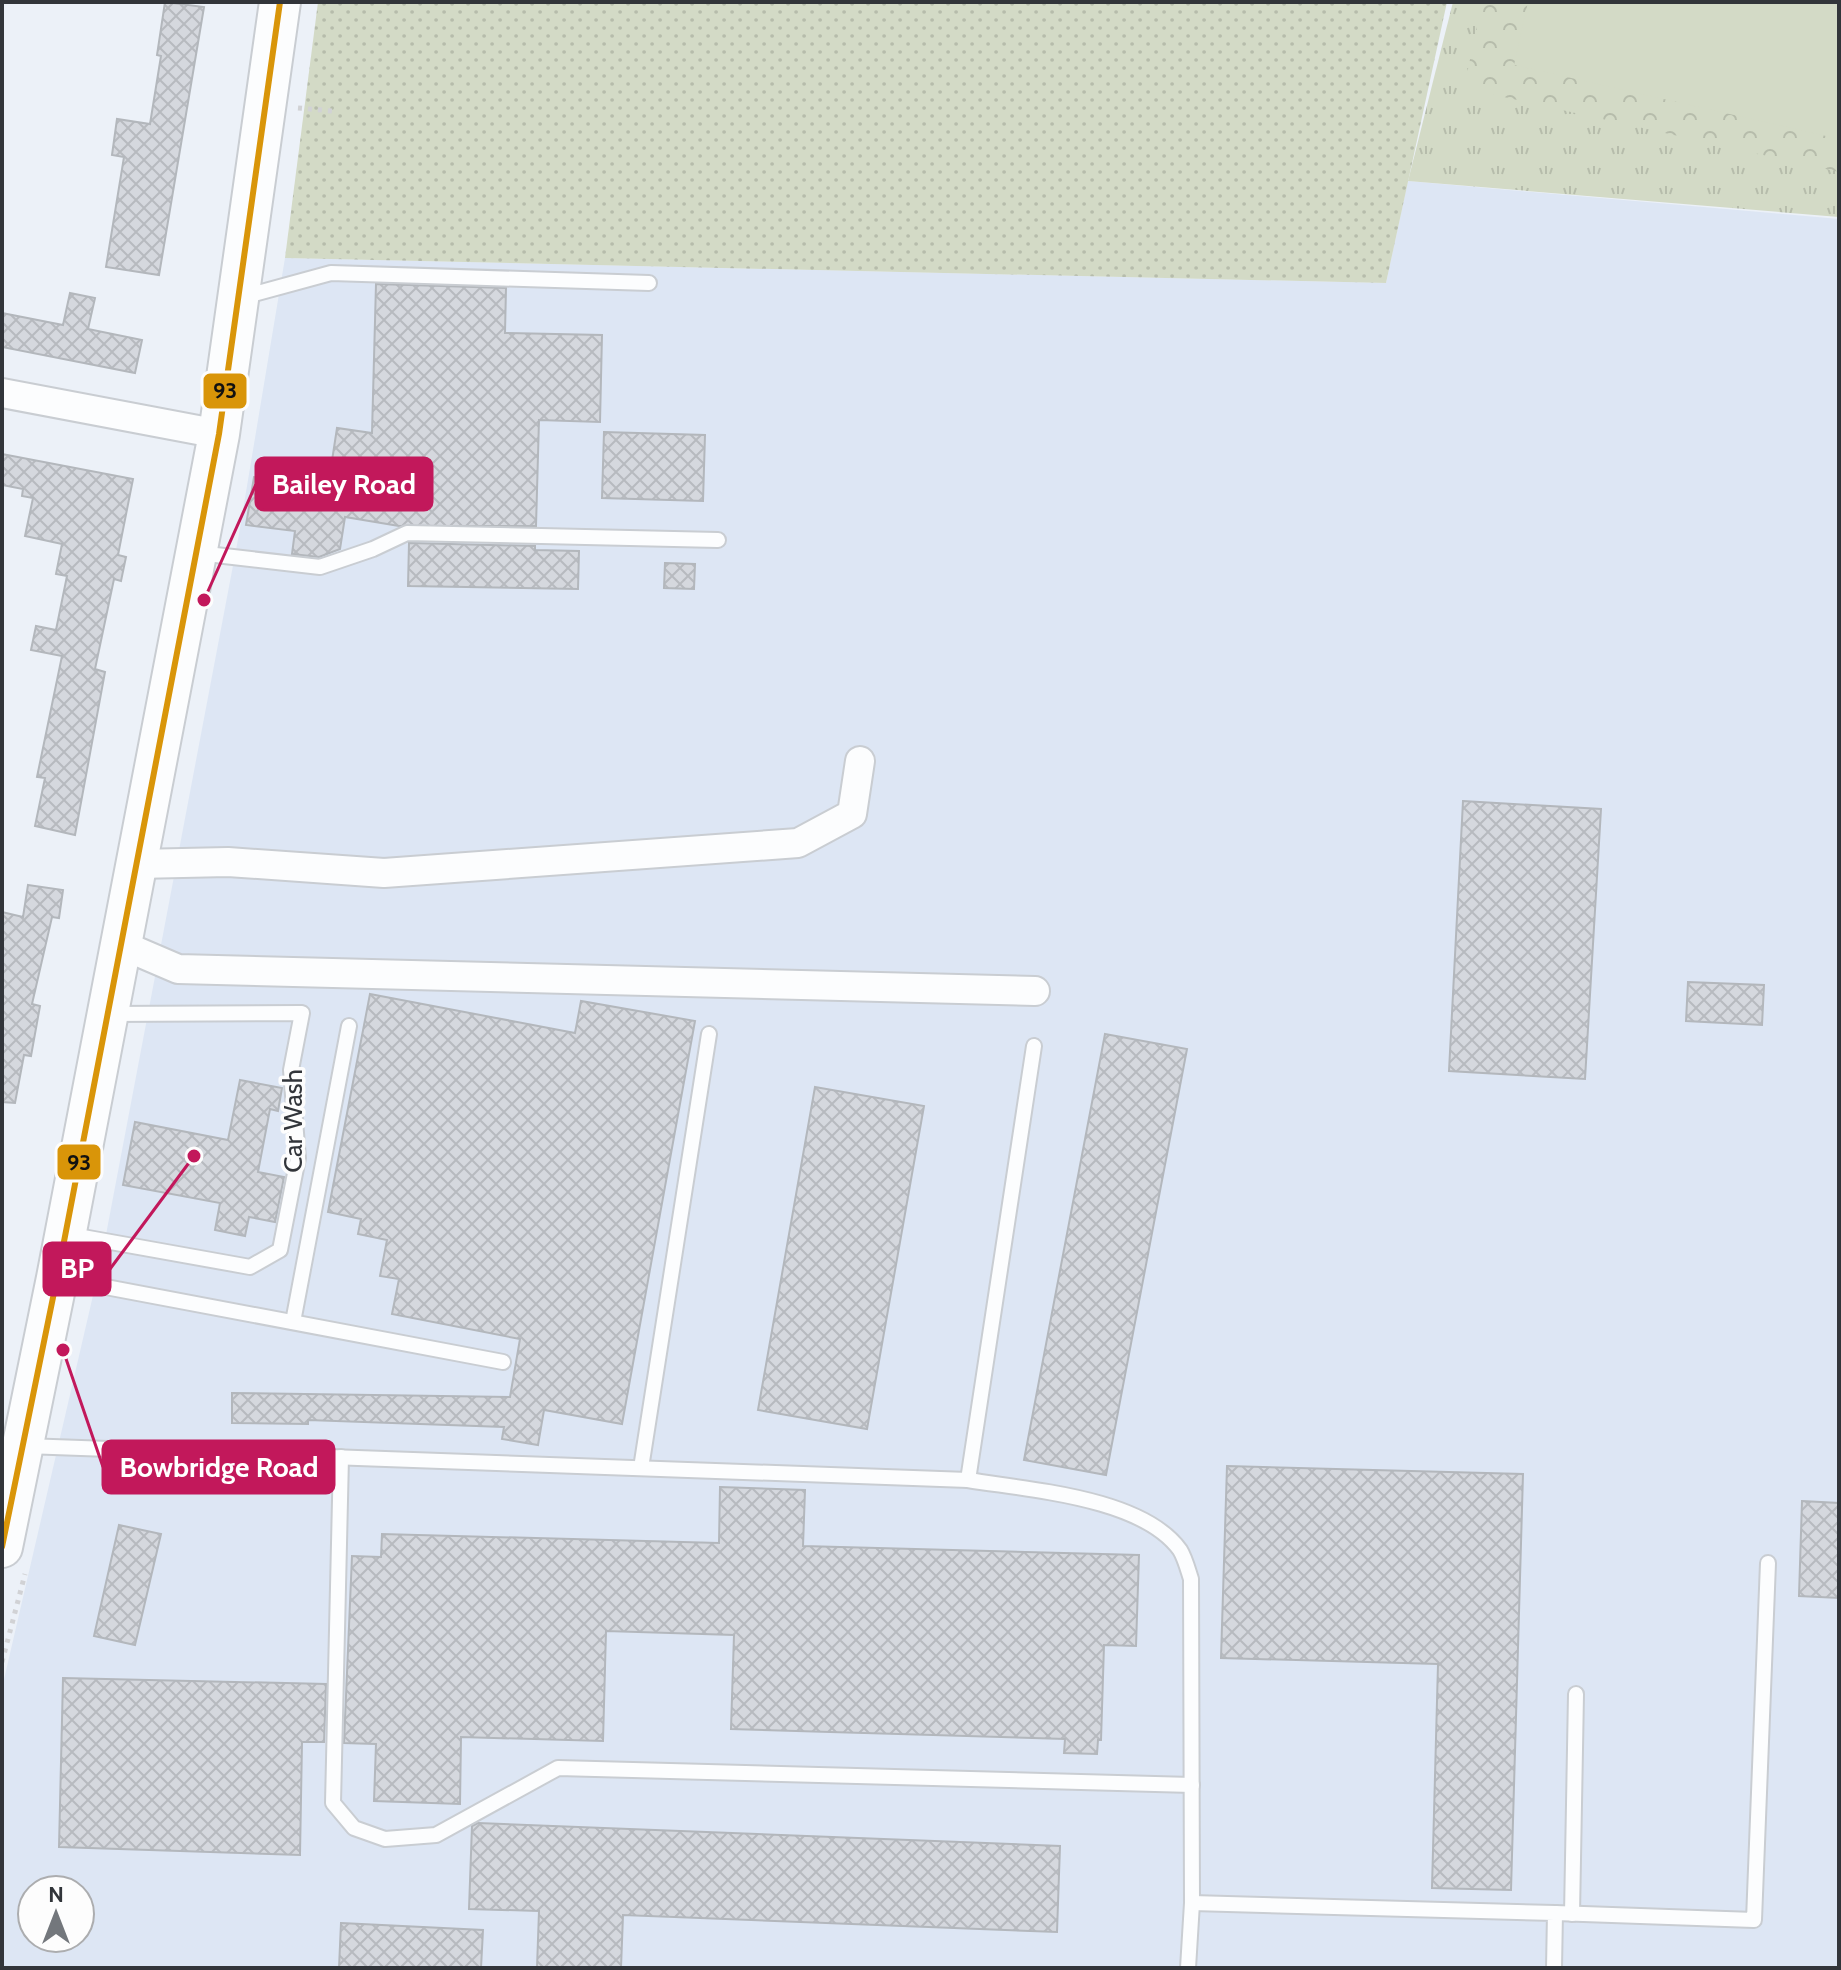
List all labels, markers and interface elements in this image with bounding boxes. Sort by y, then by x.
line badge: 93 [202,372,248,410]
text: 93 [213,377,237,404]
callout: Bailey Road [256,458,432,510]
text: Bailey Road [272,467,416,501]
street label: Car Wash [277,1069,309,1173]
line badge: 93 [56,1143,102,1181]
text: 93 [67,1149,91,1176]
callout: BP [44,1243,110,1295]
text: BP [60,1251,94,1285]
callout: Bowbridge Road [103,1441,334,1493]
text: Bowbridge Road [119,1450,319,1484]
north arrow [16,1874,96,1954]
text: N [48,1881,64,1908]

